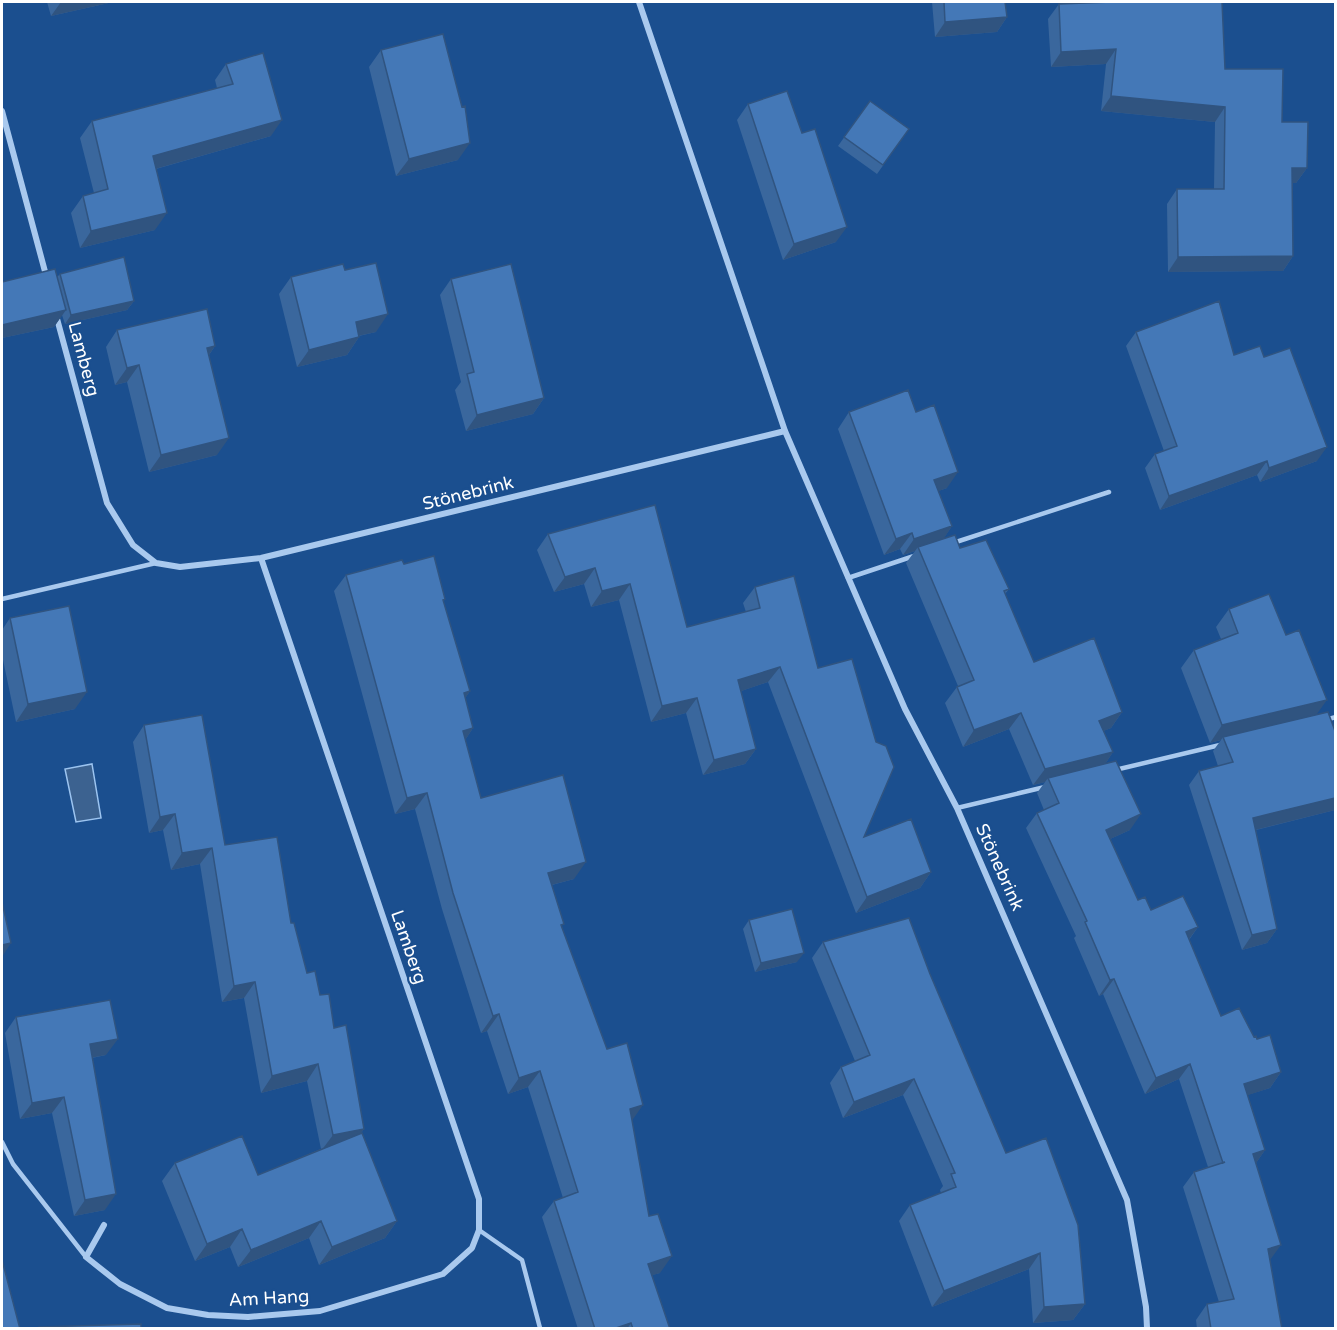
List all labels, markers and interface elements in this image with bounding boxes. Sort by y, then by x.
street label: Lamberg [63,319,105,399]
street label: Stönebrink [420,471,516,515]
street label: Stönebrink [971,820,1029,914]
street label: Lamberg [386,907,432,987]
street label: Am Hang [228,1285,310,1311]

